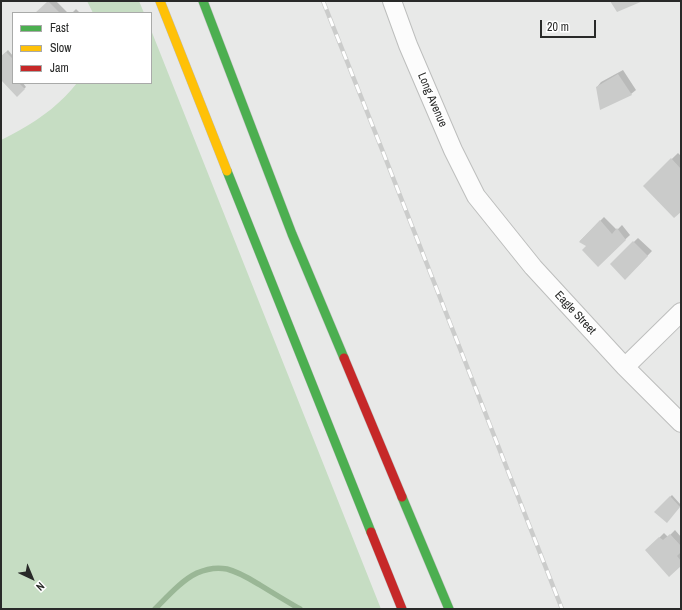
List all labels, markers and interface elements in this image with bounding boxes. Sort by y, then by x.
legend [12,12,152,84]
scale bar [542,12,598,38]
text: 20 m [547,19,569,35]
text: Fast [50,20,69,36]
text: Slow [50,40,71,56]
text: Jam [50,60,69,76]
street label: Long Avenue [414,71,450,129]
street label: Eagle Street [551,288,599,338]
north arrow [12,558,52,598]
text: N [33,579,48,594]

